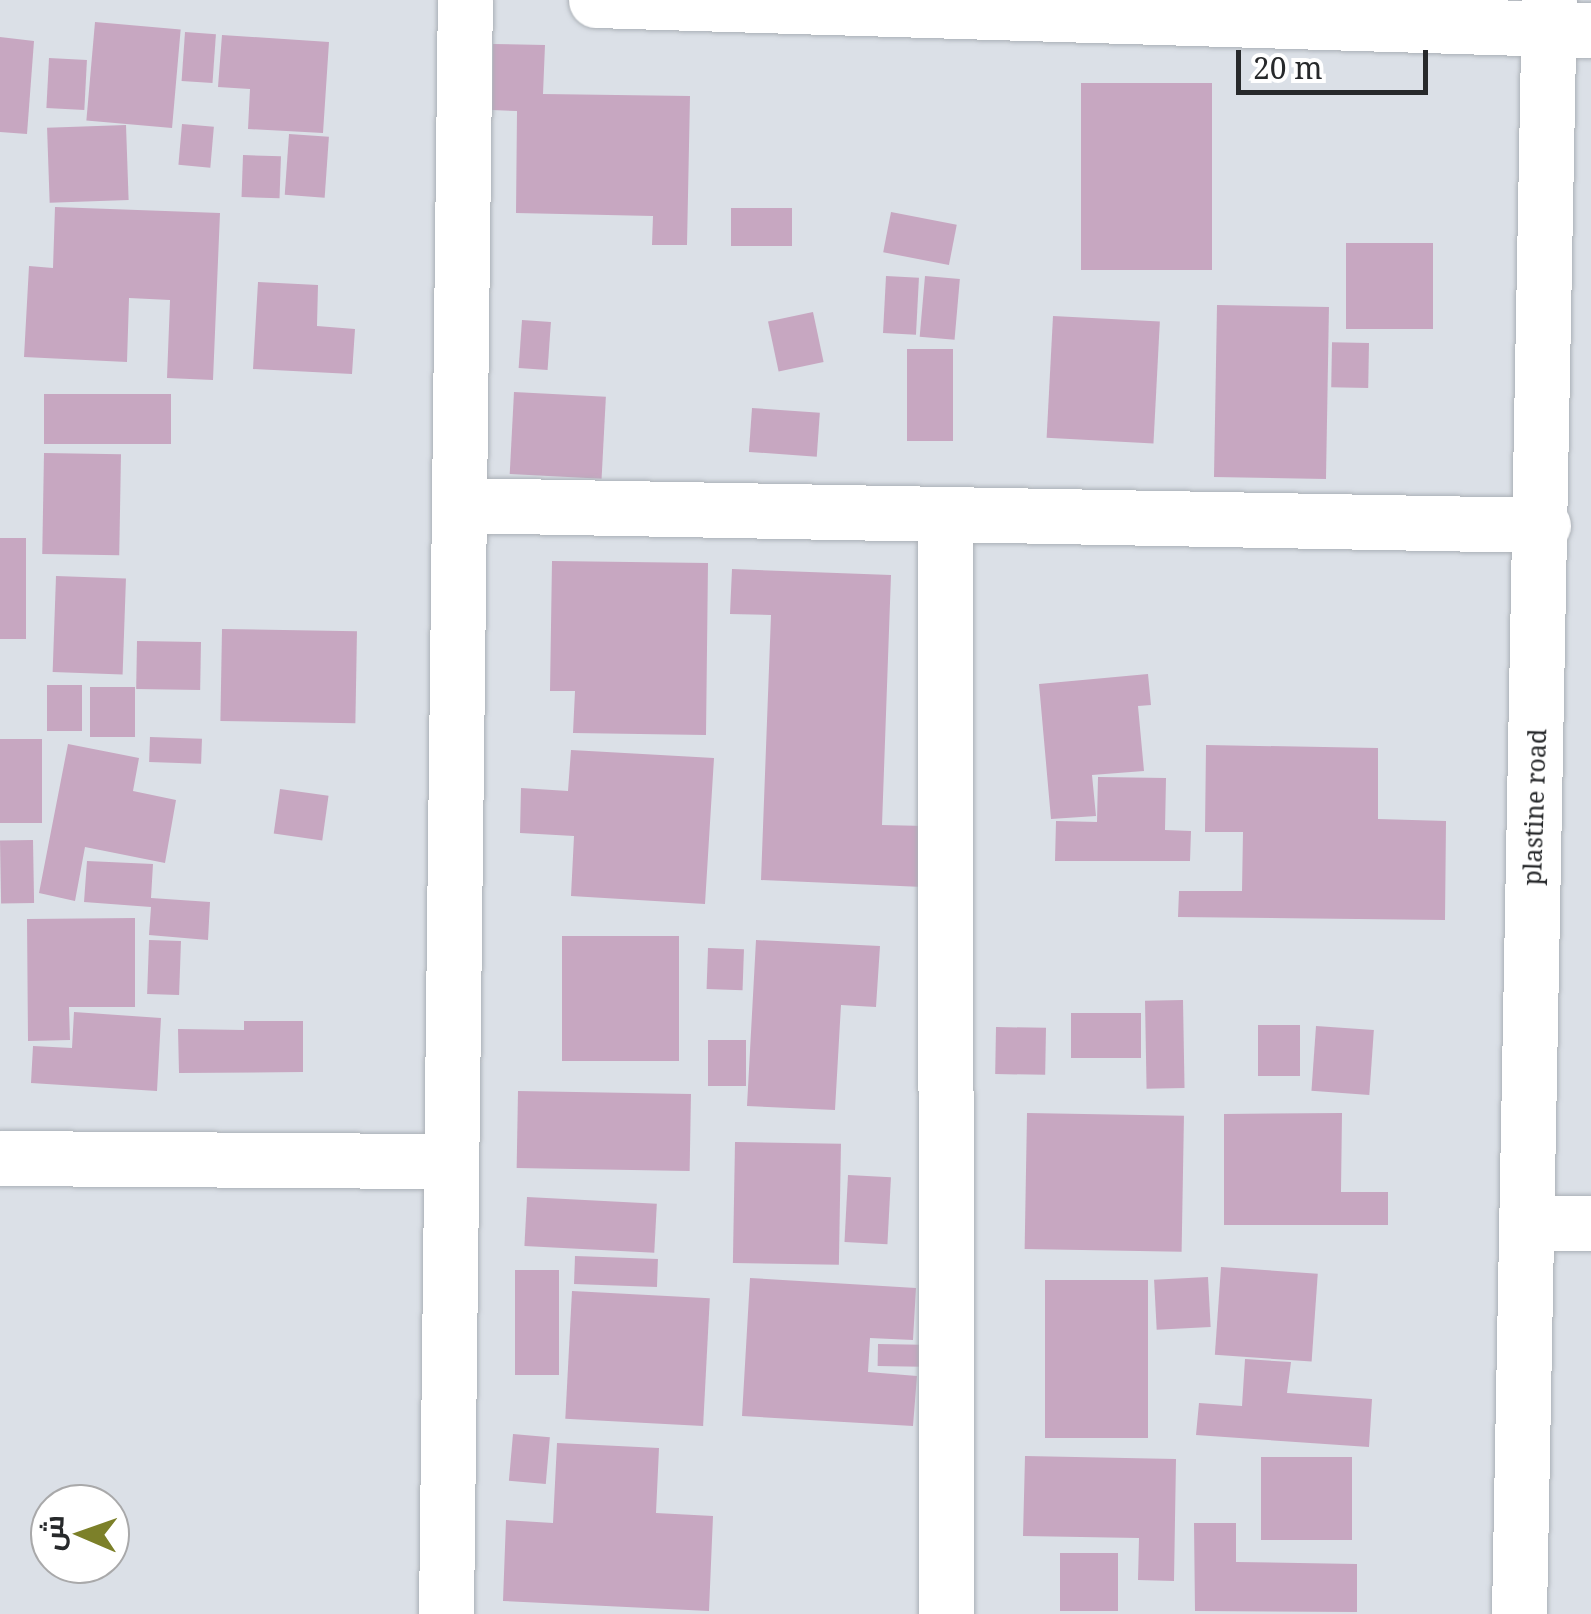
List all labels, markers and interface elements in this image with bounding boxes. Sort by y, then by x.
scale bar [1241,30,1434,92]
text: 20 m [1253,47,1323,88]
street label: plastine road [1516,728,1552,886]
north arrow [30,1484,130,1584]
text: ش [32,1514,72,1552]

